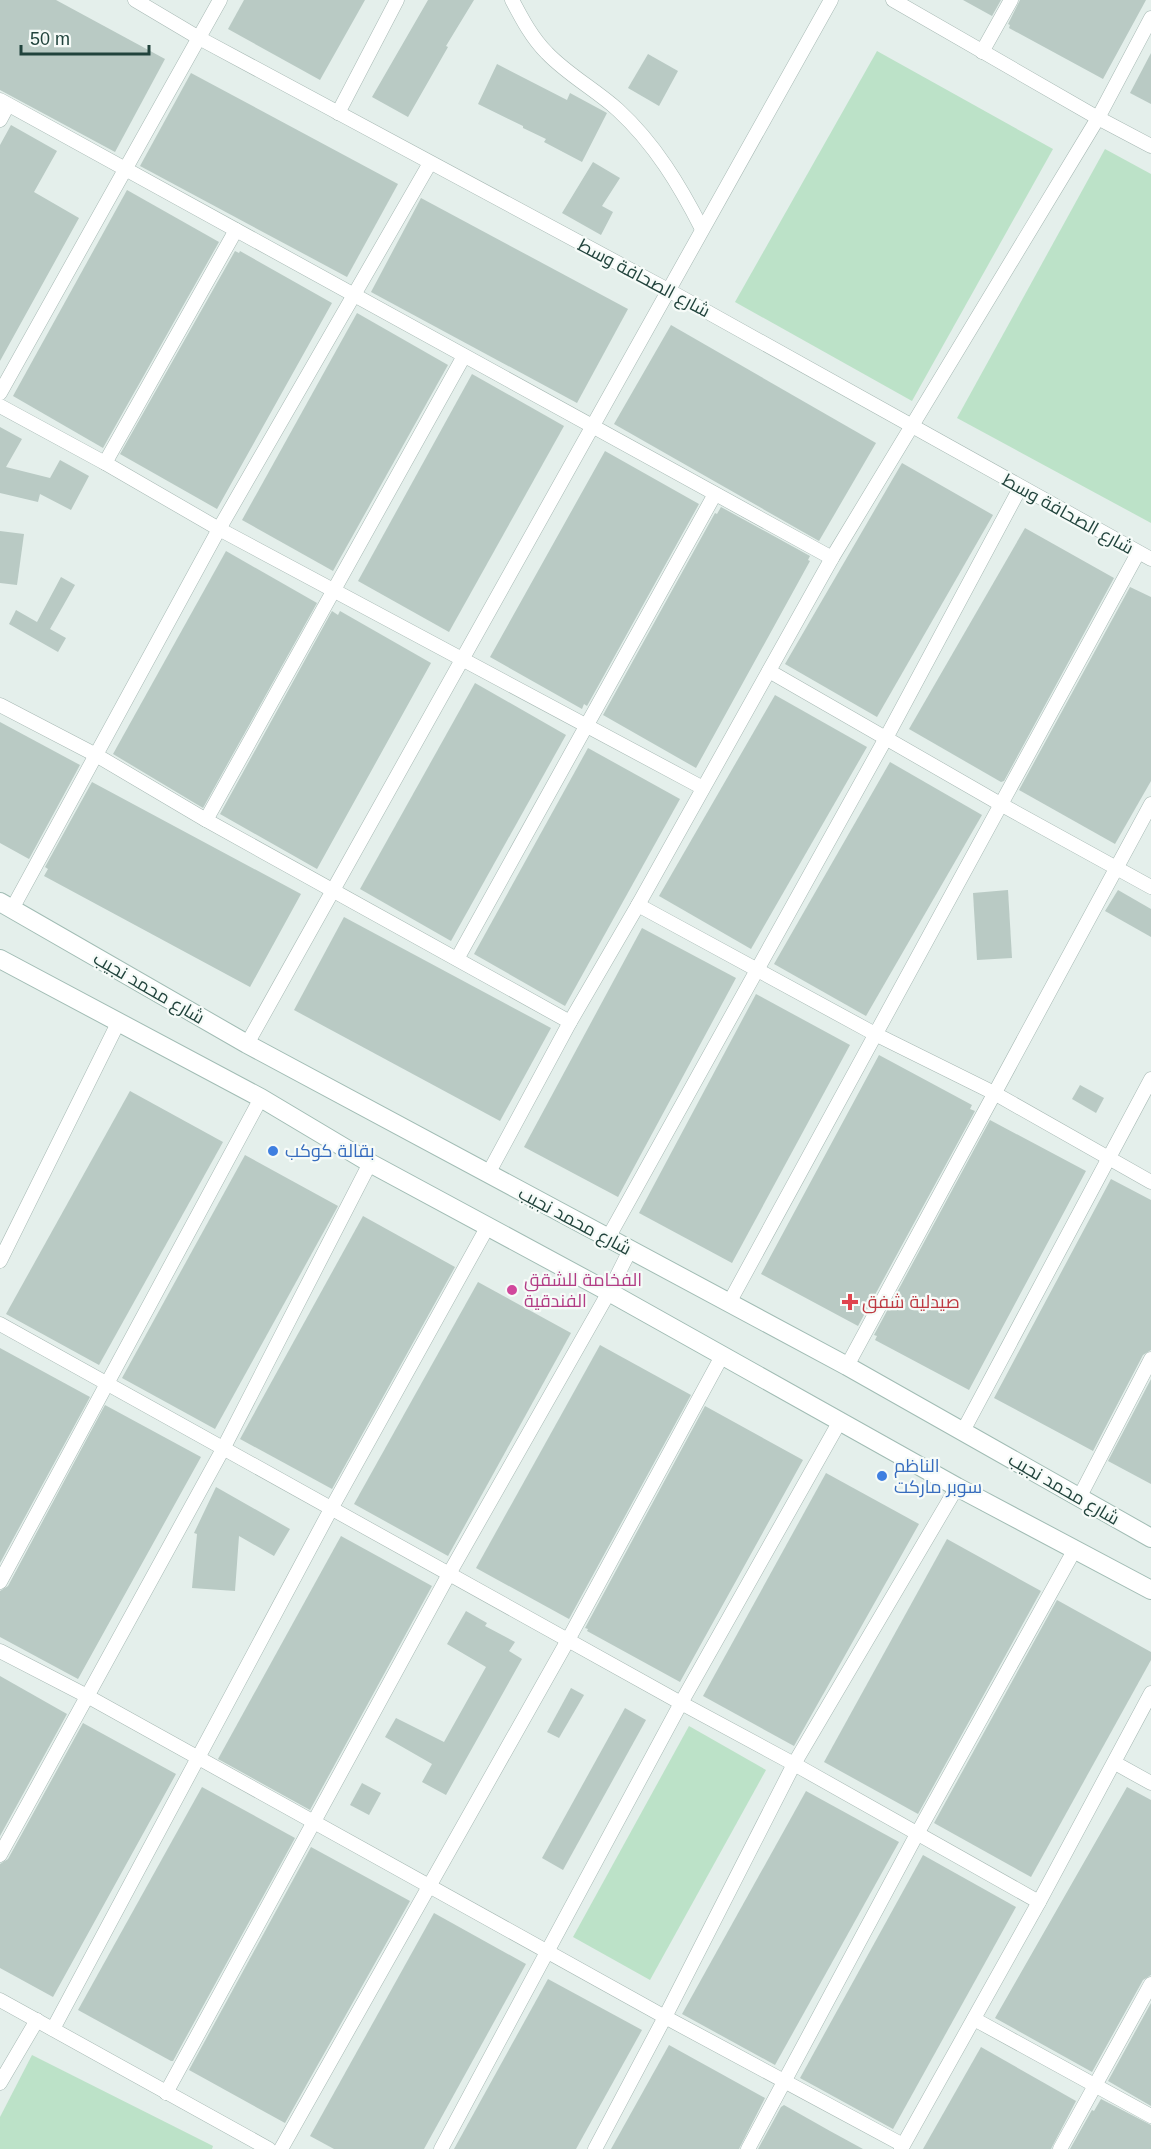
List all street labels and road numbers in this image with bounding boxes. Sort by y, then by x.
street label: شارع الصحافة وسط [574,235,713,323]
street label: شارع الصحافة وسط [998,470,1137,560]
street label: شارع محمد نجيب [89,948,208,1030]
street label: شارع محمد نجيب [514,1183,635,1261]
street label: شارع محمد نجيب [1004,1449,1123,1531]

